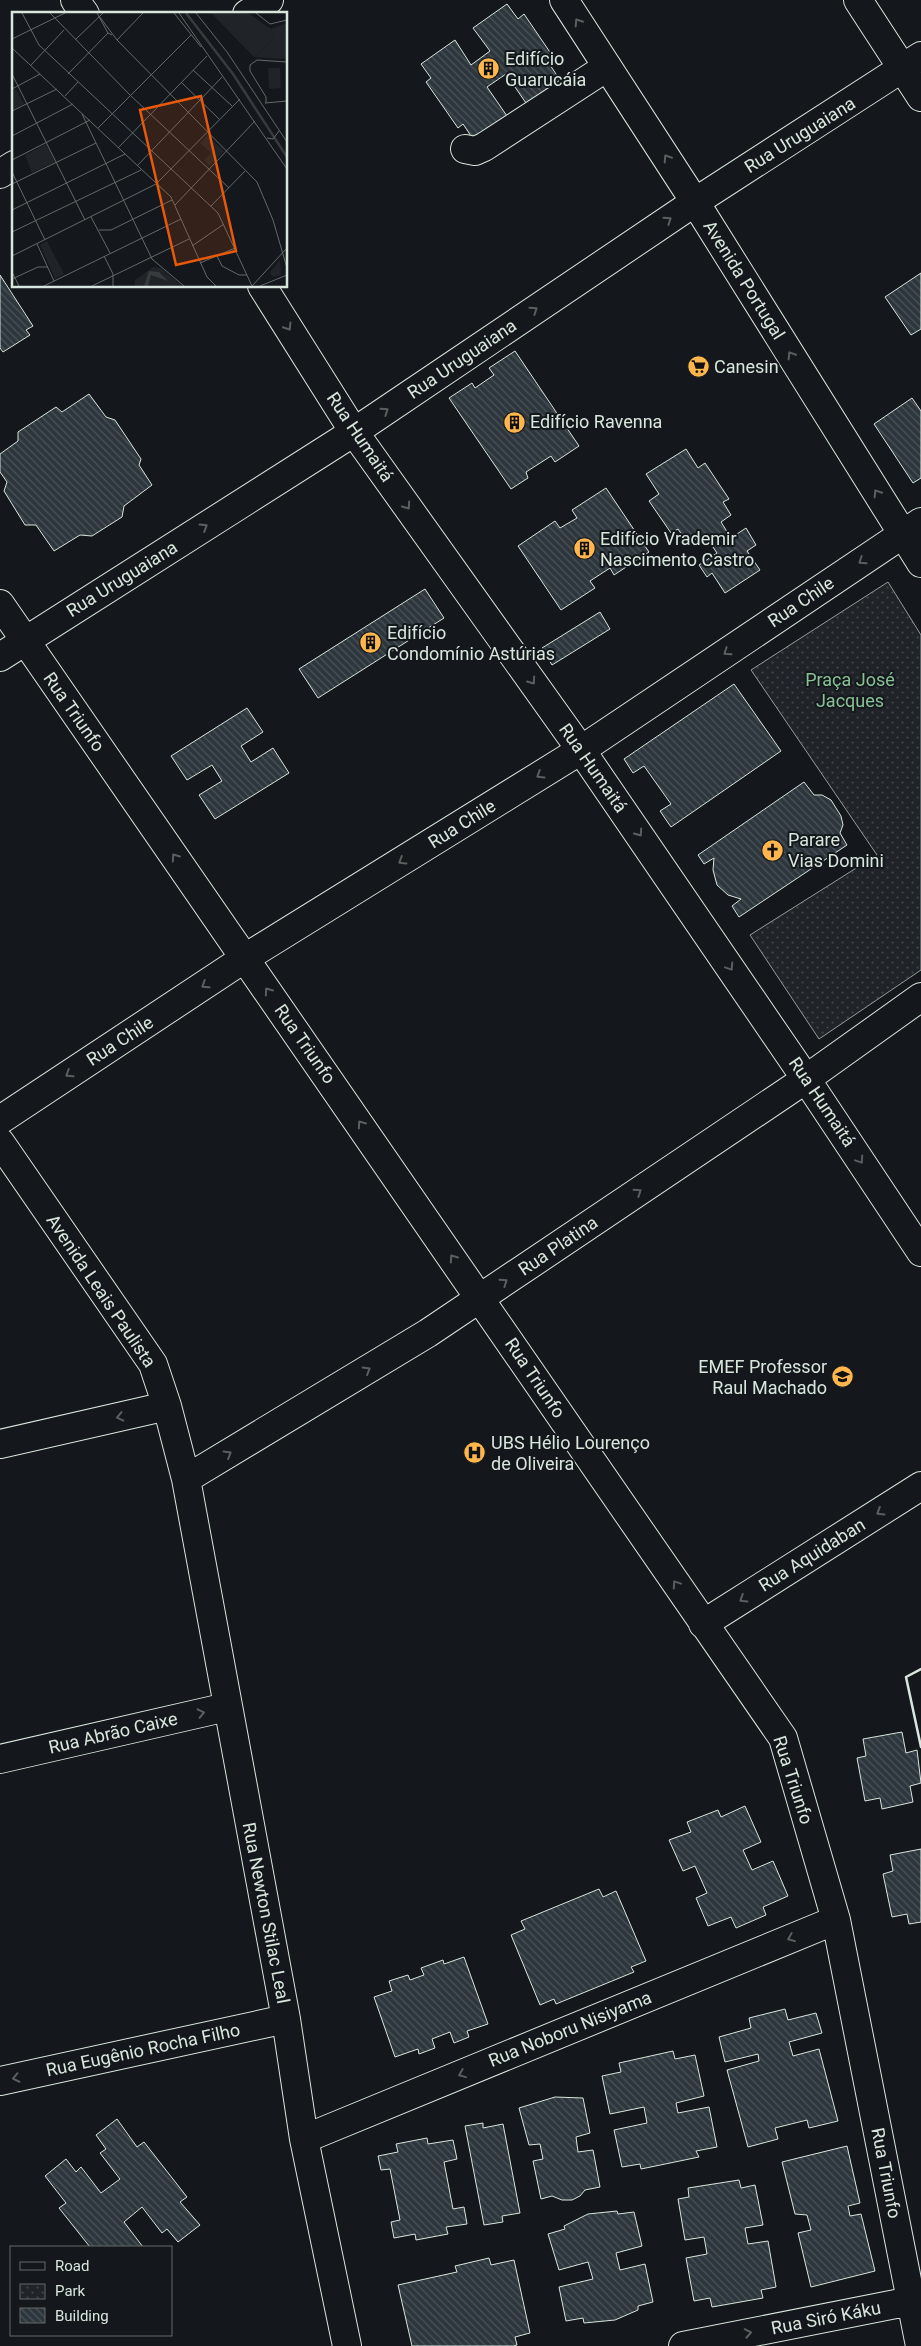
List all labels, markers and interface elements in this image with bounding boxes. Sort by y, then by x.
inset map [12,12,288,288]
one-way arrow [575,18,584,28]
place label: Edifício Guarucáia [505,48,586,90]
building icon: Edifício Guarucáia [477,57,501,81]
street label: Rua Uruguaiana [740,92,859,177]
one-way arrow [664,155,673,164]
one-way arrow [663,216,672,226]
street label: Avenida Portugal [699,216,789,343]
one-way arrow [528,307,537,317]
street label: Rua Uruguaiana [403,314,520,403]
one-way arrow [282,322,291,331]
one-way arrow [787,351,797,360]
supermarket icon: Canesin [686,355,710,379]
place label: Canesin [714,356,779,377]
street label: Rua Humaitá [323,388,398,486]
one-way arrow [379,408,388,417]
building icon: Edifício Ravenna [502,410,526,434]
place label: Edifício Ravenna [530,411,662,432]
one-way arrow [873,489,883,498]
one-way arrow [402,500,410,509]
one-way arrow [198,524,207,534]
place label: Edifício Vrademir Nascimento Castro [600,528,754,570]
street label: Rua Uruguaiana [62,536,181,621]
building icon: Edifício Vrademir Nascimento Castro [572,537,596,561]
one-way arrow [858,555,868,564]
street label: Rua Chile [764,572,838,631]
place label: Edifício Condomínio Astúrias [387,622,555,664]
building icon: Edifício Condomínio Astúrias [359,631,383,655]
one-way arrow [723,646,733,655]
street label: Rua Triunfo [39,668,109,755]
park label: Praça José Jacques [805,669,895,711]
one-way arrow [526,675,535,685]
street label: Rua Humaitá [555,719,632,816]
one-way arrow [536,769,545,779]
street label: Rua Chile [424,795,499,852]
one-way arrow [633,827,642,837]
place label: Parare Vias Domini [788,829,884,871]
church icon: Parare Vias Domini [760,838,784,862]
one-way arrow [172,853,181,863]
one-way arrow [398,855,407,864]
one-way arrow [724,962,734,971]
one-way arrow [201,978,210,988]
one-way arrow [265,987,274,996]
street label: Rua Triunfo [270,1000,340,1087]
street label: Rua Chile [82,1011,157,1070]
street label: Rua Humaitá [785,1053,860,1151]
one-way arrow [66,1068,75,1077]
one-way arrow [358,1120,367,1130]
one-way arrow [854,1155,863,1164]
one-way arrow [633,1189,642,1198]
street label: Avenida Leais Paulista [42,1210,160,1371]
street label: Rua Platina [514,1211,601,1280]
one-way arrow [450,1254,459,1263]
one-way arrow [498,1279,507,1289]
street label: Rua Triunfo [501,1334,570,1422]
place label: EMEF Professor Raul Machado [698,1356,827,1398]
school or university icon: EMEF Professor Raul Machado [831,1365,855,1389]
one-way arrow [361,1367,370,1377]
one-way arrow [115,1411,124,1422]
place label: UBS Hélio Lourenço de Oliveira [491,1432,650,1474]
hospital icon: UBS Hélio Lourenço de Oliveira [463,1441,487,1465]
one-way arrow [222,1451,231,1461]
one-way arrow [876,1506,886,1515]
street label: Rua Aquidaban [755,1514,869,1596]
one-way arrow [673,1580,682,1590]
one-way arrow [739,1593,748,1603]
street label: Rua Abrão Caixe [46,1707,179,1758]
one-way arrow [197,1708,206,1719]
street label: Rua Triunfo [769,1733,818,1827]
street label: Rua Newton Stilac Leal [239,1821,294,2005]
one-way arrow [787,1932,796,1943]
street label: Rua Noboru Nisiyama [485,1986,654,2071]
street label: Rua Eugênio Rocha Filho [44,2019,242,2080]
one-way arrow [458,2067,467,2078]
one-way arrow [11,2072,20,2083]
street label: Rua Triunfo [867,2126,906,2220]
legend [10,2246,172,2336]
text: Road [55,2257,89,2275]
text: Park [55,2282,86,2300]
street label: Rua Siró Káku [769,2297,882,2338]
text: Building [55,2307,109,2325]
one-way arrow [743,2329,752,2339]

